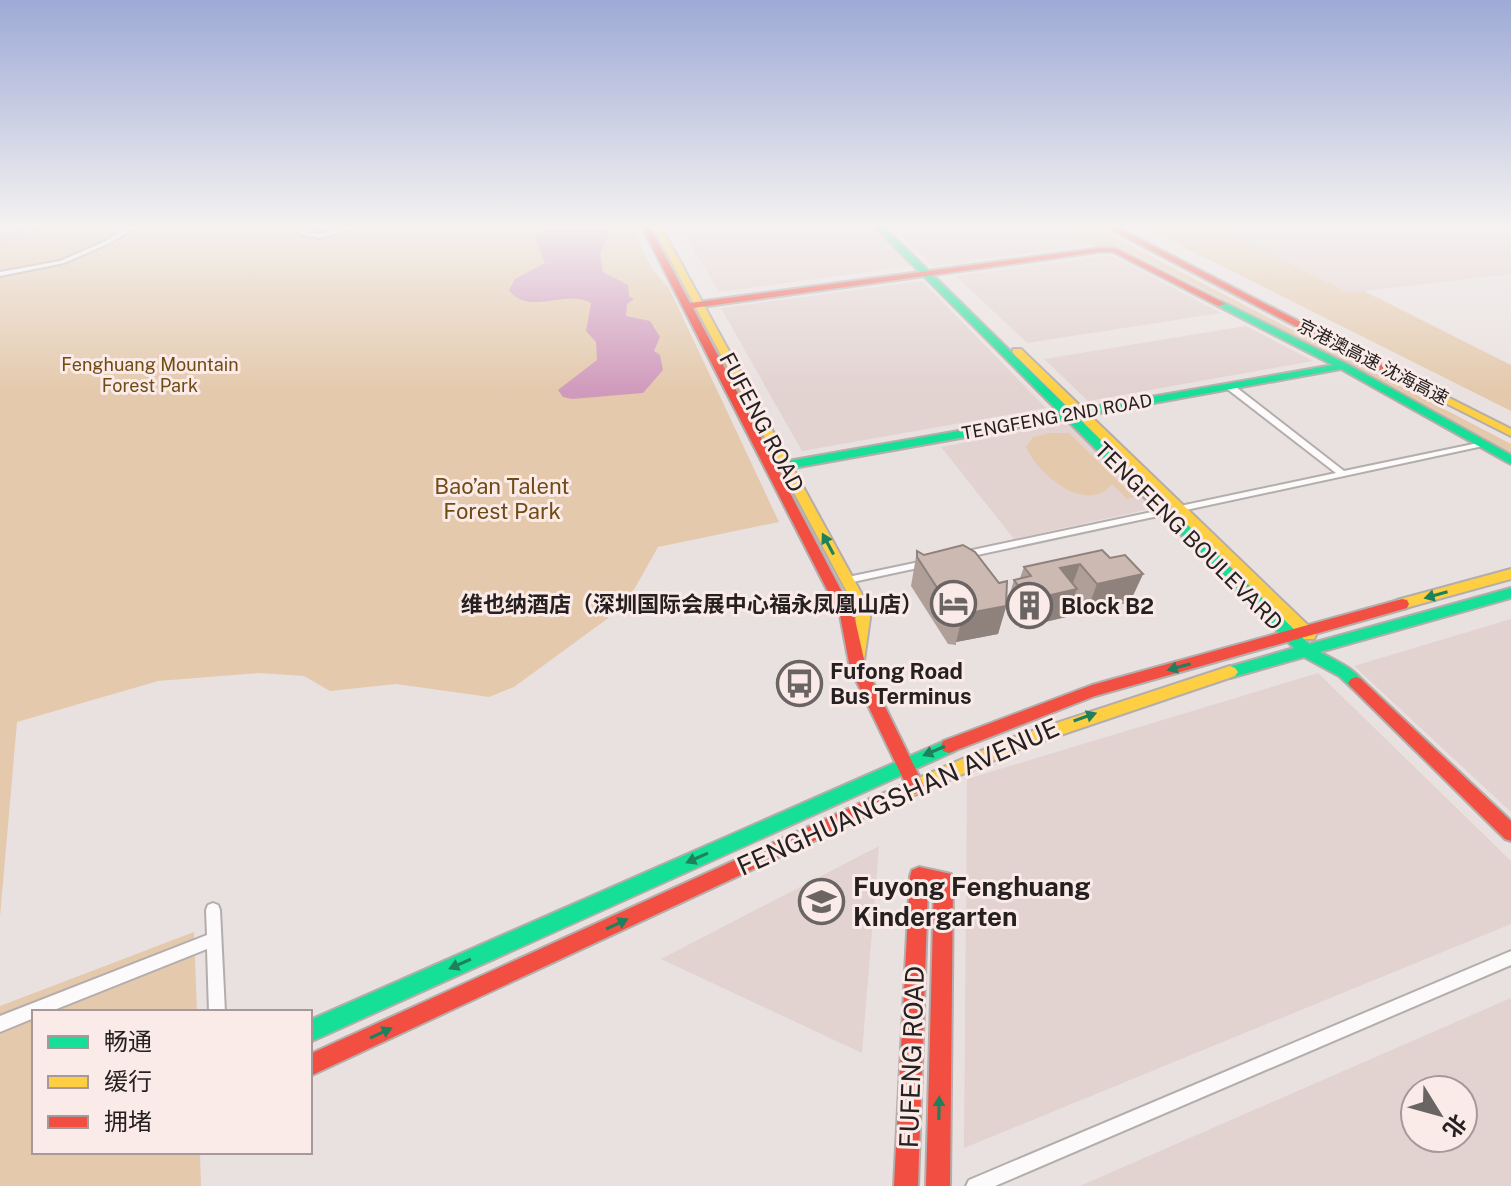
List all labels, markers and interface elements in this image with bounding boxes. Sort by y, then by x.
street label: 京港澳高速 沈海高速 [1294,314,1452,409]
street label: FUFENG ROAD [714,348,810,496]
park label: Fenghuang Mountain Forest Park [61,354,239,396]
street label: TENGFENG 2ND ROAD [960,389,1154,444]
street label: TENGFENG BOULEVARD [1090,437,1288,635]
park label: Bao’an Talent Forest Park [434,473,570,524]
one-way arrow [821,532,835,555]
hotel icon: 维也纳酒店（深圳国际会展中心福永凤凰山店） [930,580,978,628]
building icon: Block B2 [1006,582,1054,630]
one-way arrow [1423,589,1447,602]
place label: 维也纳酒店（深圳国际会展中心福永凤凰山店） [461,591,923,617]
place label: Block B2 [1061,593,1154,619]
place label: Fufong Road Bus Terminus [830,658,972,709]
bus stop icon: Fufong Road Bus Terminus [775,660,823,708]
one-way arrow [1167,661,1192,673]
one-way arrow [1073,710,1097,722]
street label: FENGHUANGSHAN AVENUE [732,711,1064,882]
one-way arrow [922,744,946,758]
one-way arrow [685,851,708,864]
place label: Fuyong Fenghuang Kindergarten [853,871,1091,932]
school or university icon: Fuyong Fenghuang Kindergarten [798,878,846,926]
one-way arrow [605,917,629,931]
one-way arrow [448,958,471,971]
street label: FUFENG ROAD [893,965,930,1149]
legend [32,1010,312,1154]
one-way arrow [369,1026,393,1040]
text: 畅通 [104,1027,152,1055]
text: 缓行 [104,1067,152,1095]
north arrow [1399,1074,1479,1154]
one-way arrow [933,1095,946,1120]
text: 拥堵 [104,1107,152,1135]
text: 北 [1438,1109,1472,1143]

